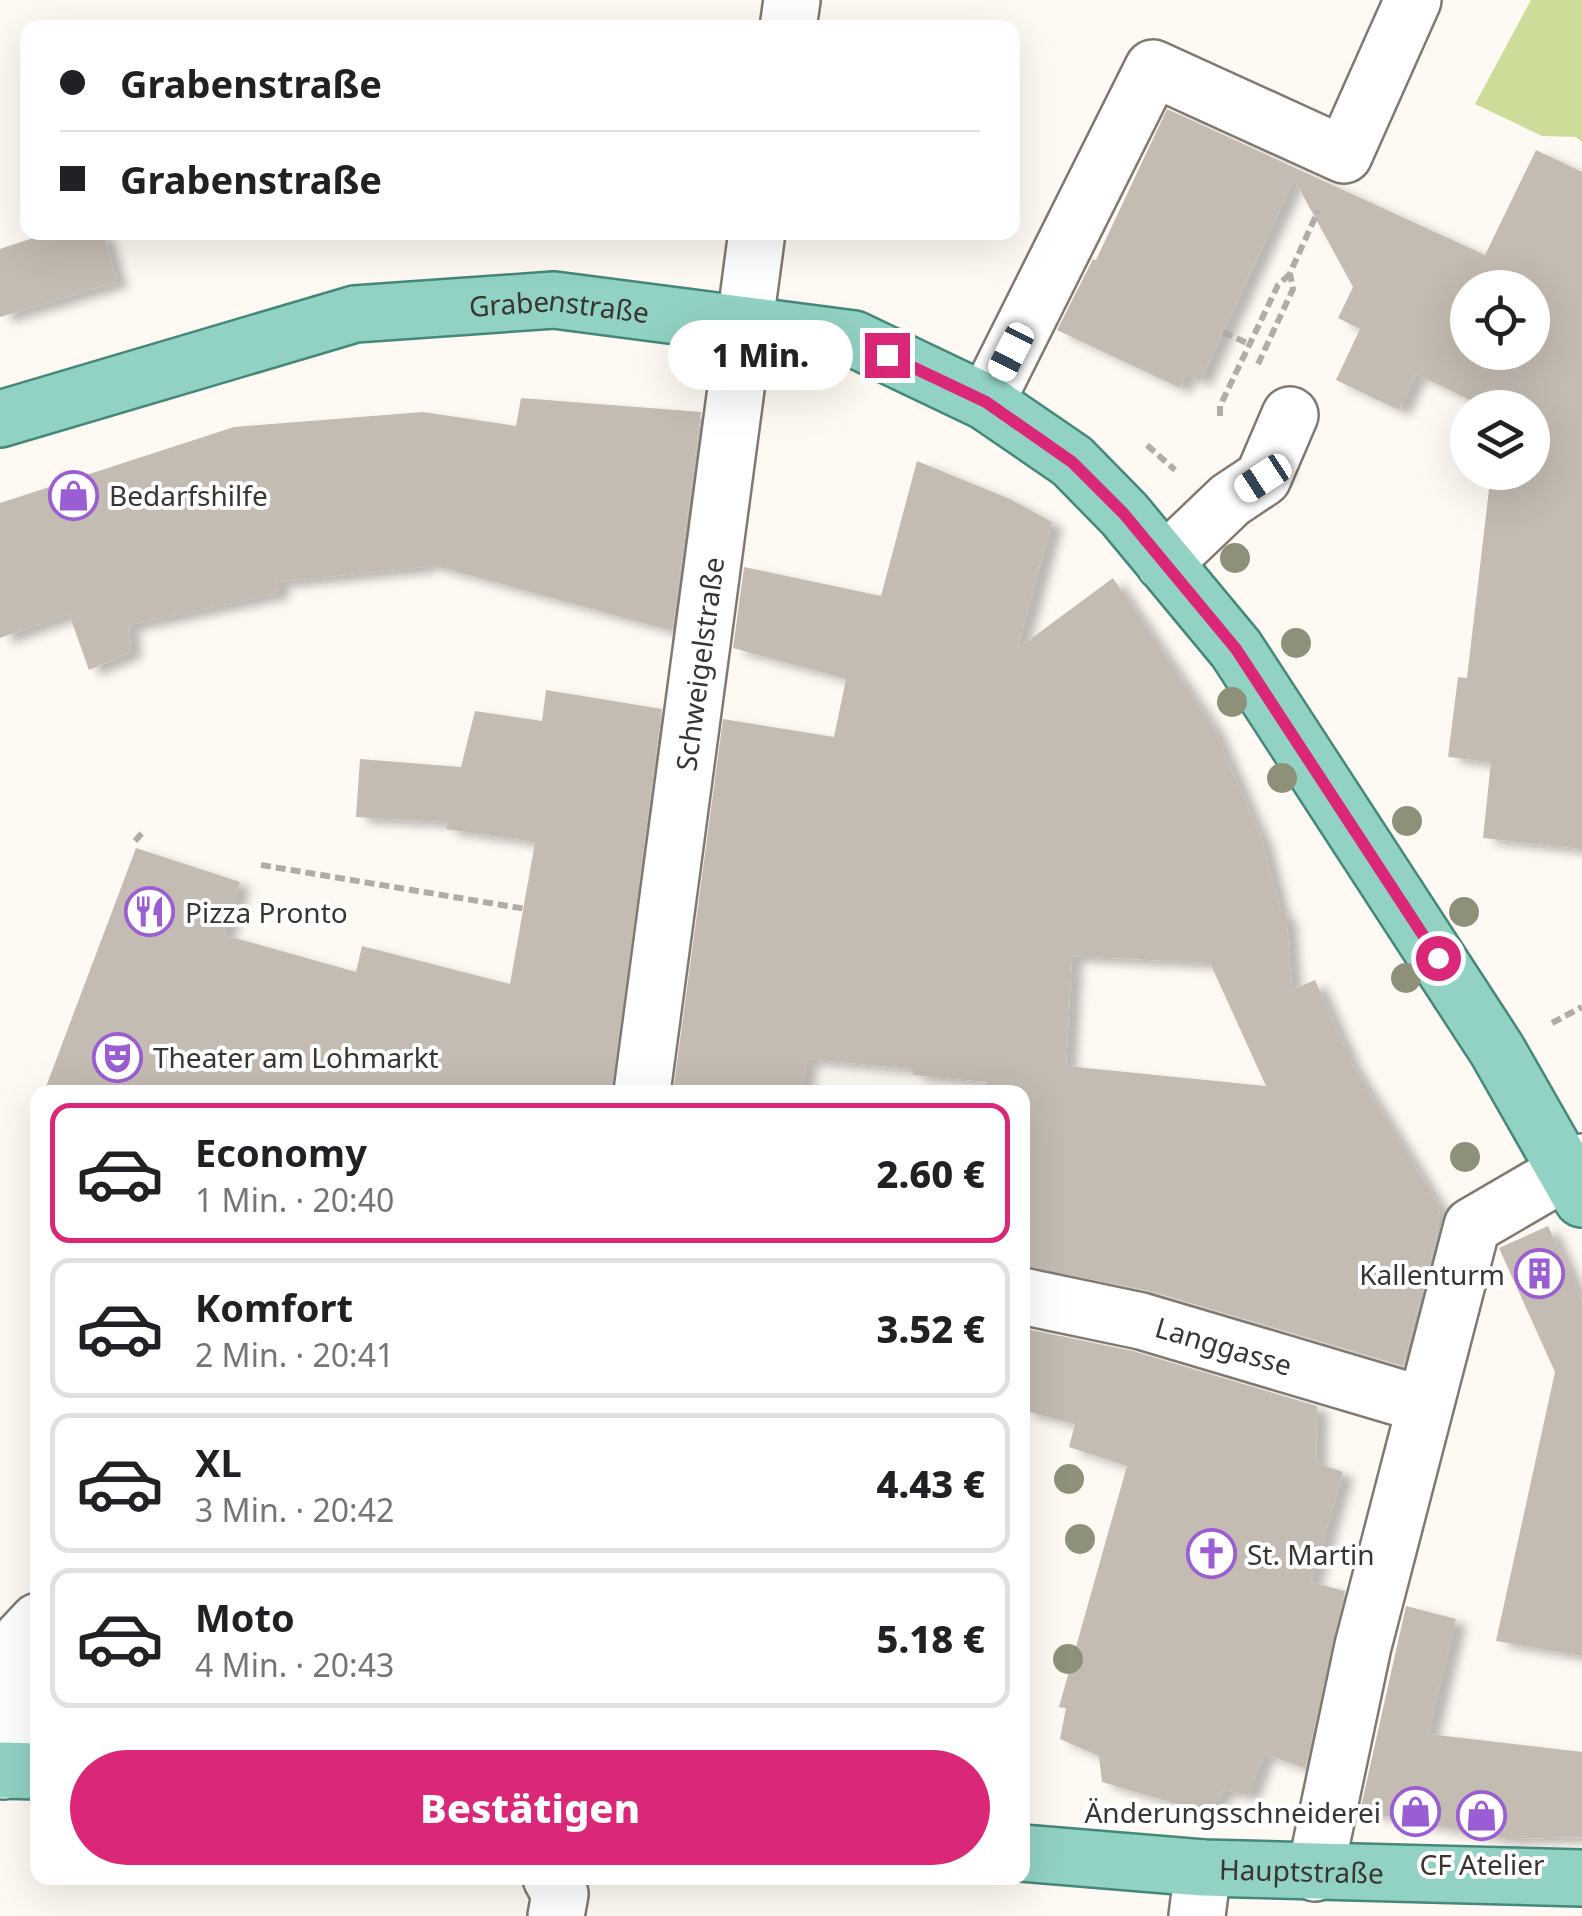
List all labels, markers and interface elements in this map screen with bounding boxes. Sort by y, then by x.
text: Grabenstraße [120,57,382,109]
text: Grabenstraße [120,153,382,205]
map controls [1450,270,1550,490]
button: locate [1450,270,1550,370]
street label: Grabenstraße [468,280,652,331]
car [984,318,1038,386]
callout: 1 Min. [667,320,852,390]
text: 1 Min. [712,333,809,376]
route end [865,333,910,378]
button: layers [1450,390,1550,490]
car [1230,449,1296,507]
shop icon: Bedarfshilfe [48,469,100,521]
place label: Bedarfshilfe [109,476,268,514]
street label: Schweigelstraße [666,555,732,773]
restaurant icon: Pizza Pronto [124,886,176,938]
place label: Pizza Pronto [185,893,348,931]
route start [1416,936,1461,981]
theatre icon: Theater am Lohmarkt [92,1031,144,1083]
place label: Theater am Lohmarkt [153,1038,439,1076]
text: Economy [195,1126,367,1178]
icon: car [75,1128,165,1218]
text: 2.60 € [876,1147,985,1199]
text: 1 Min. · 20:40 [195,1178,394,1221]
building icon: Kallenturm [1514,1248,1566,1300]
place label: Kallenturm [1359,1255,1505,1293]
text: Komfort [195,1281,353,1333]
icon: car [75,1283,165,1373]
text: 3.52 € [876,1302,985,1354]
street label: Langgasse [1151,1307,1297,1384]
text: 2 Min. · 20:41 [195,1333,394,1376]
text: XL [195,1436,242,1488]
icon: car [75,1438,165,1528]
text: 4.43 € [876,1457,985,1509]
text: 3 Min. · 20:42 [195,1488,394,1531]
church icon: St. Martin [1186,1528,1238,1580]
place label: St. Martin [1247,1535,1375,1573]
text: Moto [195,1591,295,1643]
icon: car [75,1593,165,1683]
text: 5.18 € [876,1612,985,1664]
text: 4 Min. · 20:43 [195,1643,394,1686]
button: Bestätigen [70,1750,990,1865]
shop icon: Änderungsschneiderei [1390,1786,1442,1838]
shop icon: CF Atelier [1456,1790,1508,1842]
place label: Änderungsschneiderei [1084,1793,1381,1831]
place label: CF Atelier [1419,1845,1545,1883]
street label: Hauptstraße [1218,1849,1384,1892]

